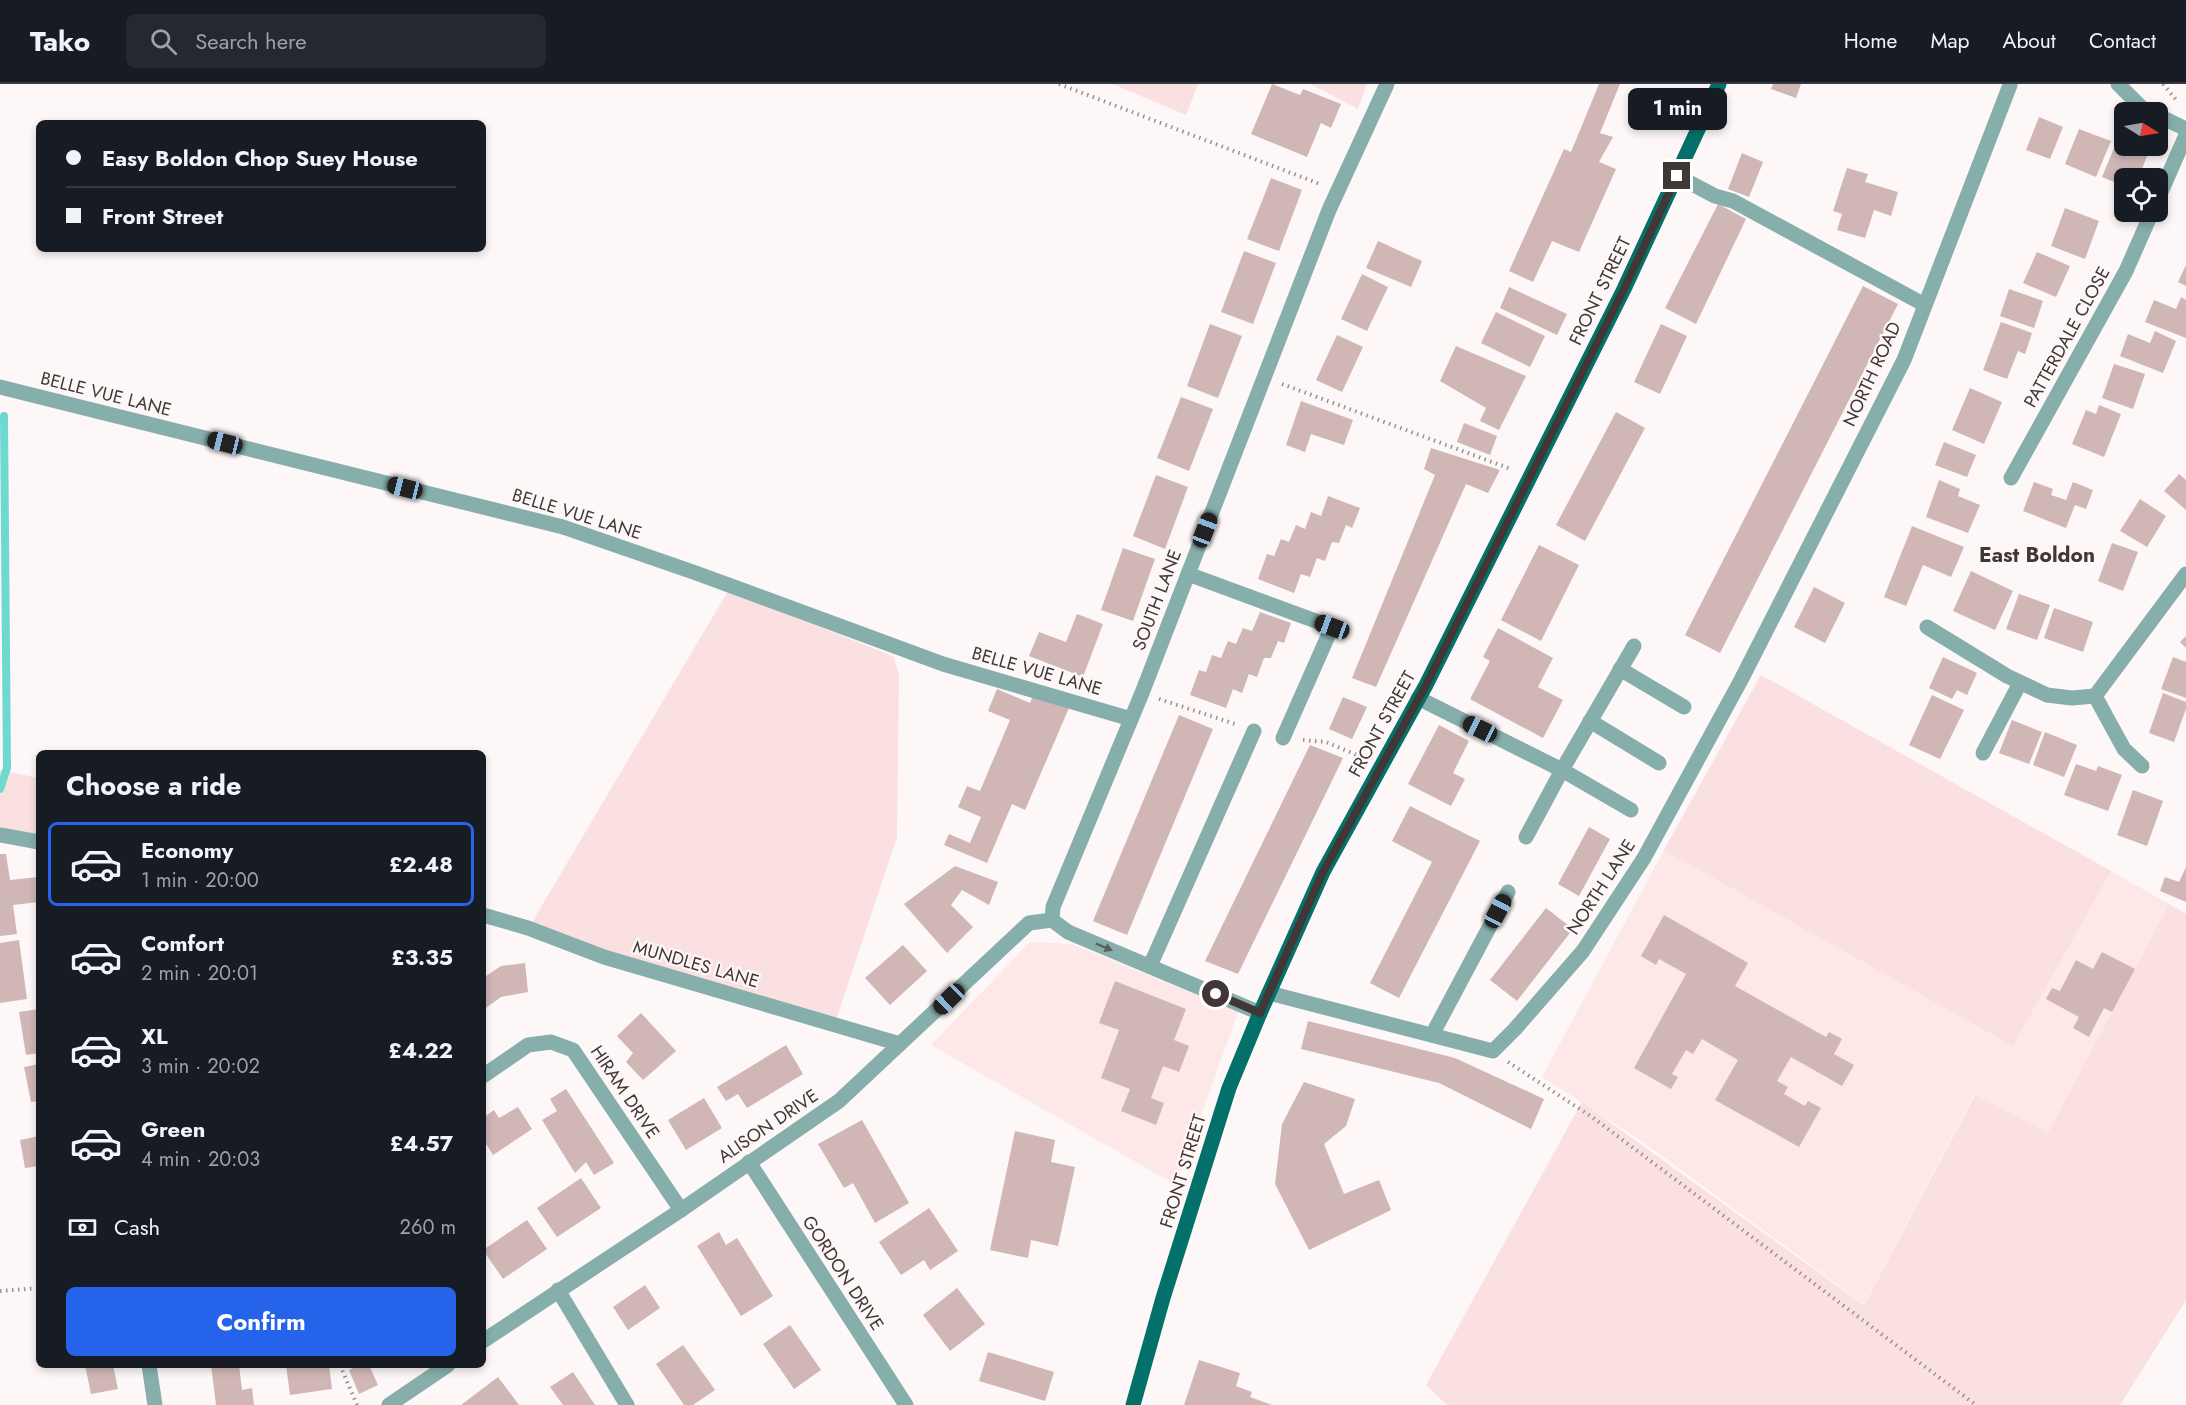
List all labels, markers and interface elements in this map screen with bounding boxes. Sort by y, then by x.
search box [126,14,546,68]
text: Tako [30,21,90,62]
icon: search [147,25,180,58]
text: Search here [195,25,307,57]
text: Home [1844,26,1897,56]
text: Map [1930,26,1970,56]
text: About [2003,26,2056,56]
text: Contact [2089,26,2156,56]
callout: 1 min [1628,89,1726,131]
text: 1 min [1653,94,1702,123]
north arrow [2114,102,2168,156]
map controls [2114,102,2168,222]
text: Easy Boldon Chop Suey House [102,142,418,174]
route end [1663,162,1690,189]
button: locate [2114,168,2168,222]
text: Front Street [102,200,223,232]
street label: FRONT STREET [1563,232,1638,350]
street label: PATTERDALE CLOSE [2017,262,2117,412]
street label: NORTH ROAD [1836,317,1908,431]
street label: BELLE VUE LANE [38,365,174,423]
car [205,430,245,456]
car [385,475,425,501]
street label: BELLE VUE LANE [509,482,645,546]
car [1190,510,1220,550]
district label: East Boldon [1979,540,2095,570]
street label: SOUTH LANE [1126,546,1188,654]
car [1312,612,1352,642]
street label: BELLE VUE LANE [969,640,1105,702]
street label: FRONT STREET [1342,666,1422,782]
car [1460,713,1500,745]
text: Choose a ride [66,766,241,805]
text: Economy [141,834,233,866]
street label: NORTH LANE [1560,834,1642,940]
icon: car [69,837,123,891]
text: £2.48 [389,848,453,880]
text: 1 min · 20:00 [141,866,259,895]
car [1482,891,1514,931]
text: Comfort [141,927,224,959]
icon: car [69,930,123,984]
street label: MUNDLES LANE [630,934,762,994]
text: £3.35 [391,941,453,973]
one-way arrow [1095,942,1113,952]
text: 2 min · 20:01 [141,959,258,988]
car [930,980,968,1018]
route start [1202,980,1229,1007]
text: XL [141,1020,168,1052]
icon: car [69,1023,123,1077]
text: £4.22 [388,1034,453,1066]
street label: HIRAM DRIVE [584,1040,666,1144]
text: 3 min · 20:02 [141,1052,260,1081]
street label: ALISON DRIVE [713,1083,823,1169]
street label: FRONT STREET [1153,1110,1213,1231]
text: Green [141,1113,205,1145]
icon: car [69,1116,123,1170]
text: £4.57 [390,1127,453,1159]
text: 4 min · 20:03 [141,1145,260,1174]
street label: GORDON DRIVE [796,1210,890,1336]
icon: cash [66,1211,99,1244]
text: Cash [114,1211,160,1243]
text: 260 m [400,1213,456,1242]
button: Confirm [66,1287,456,1356]

